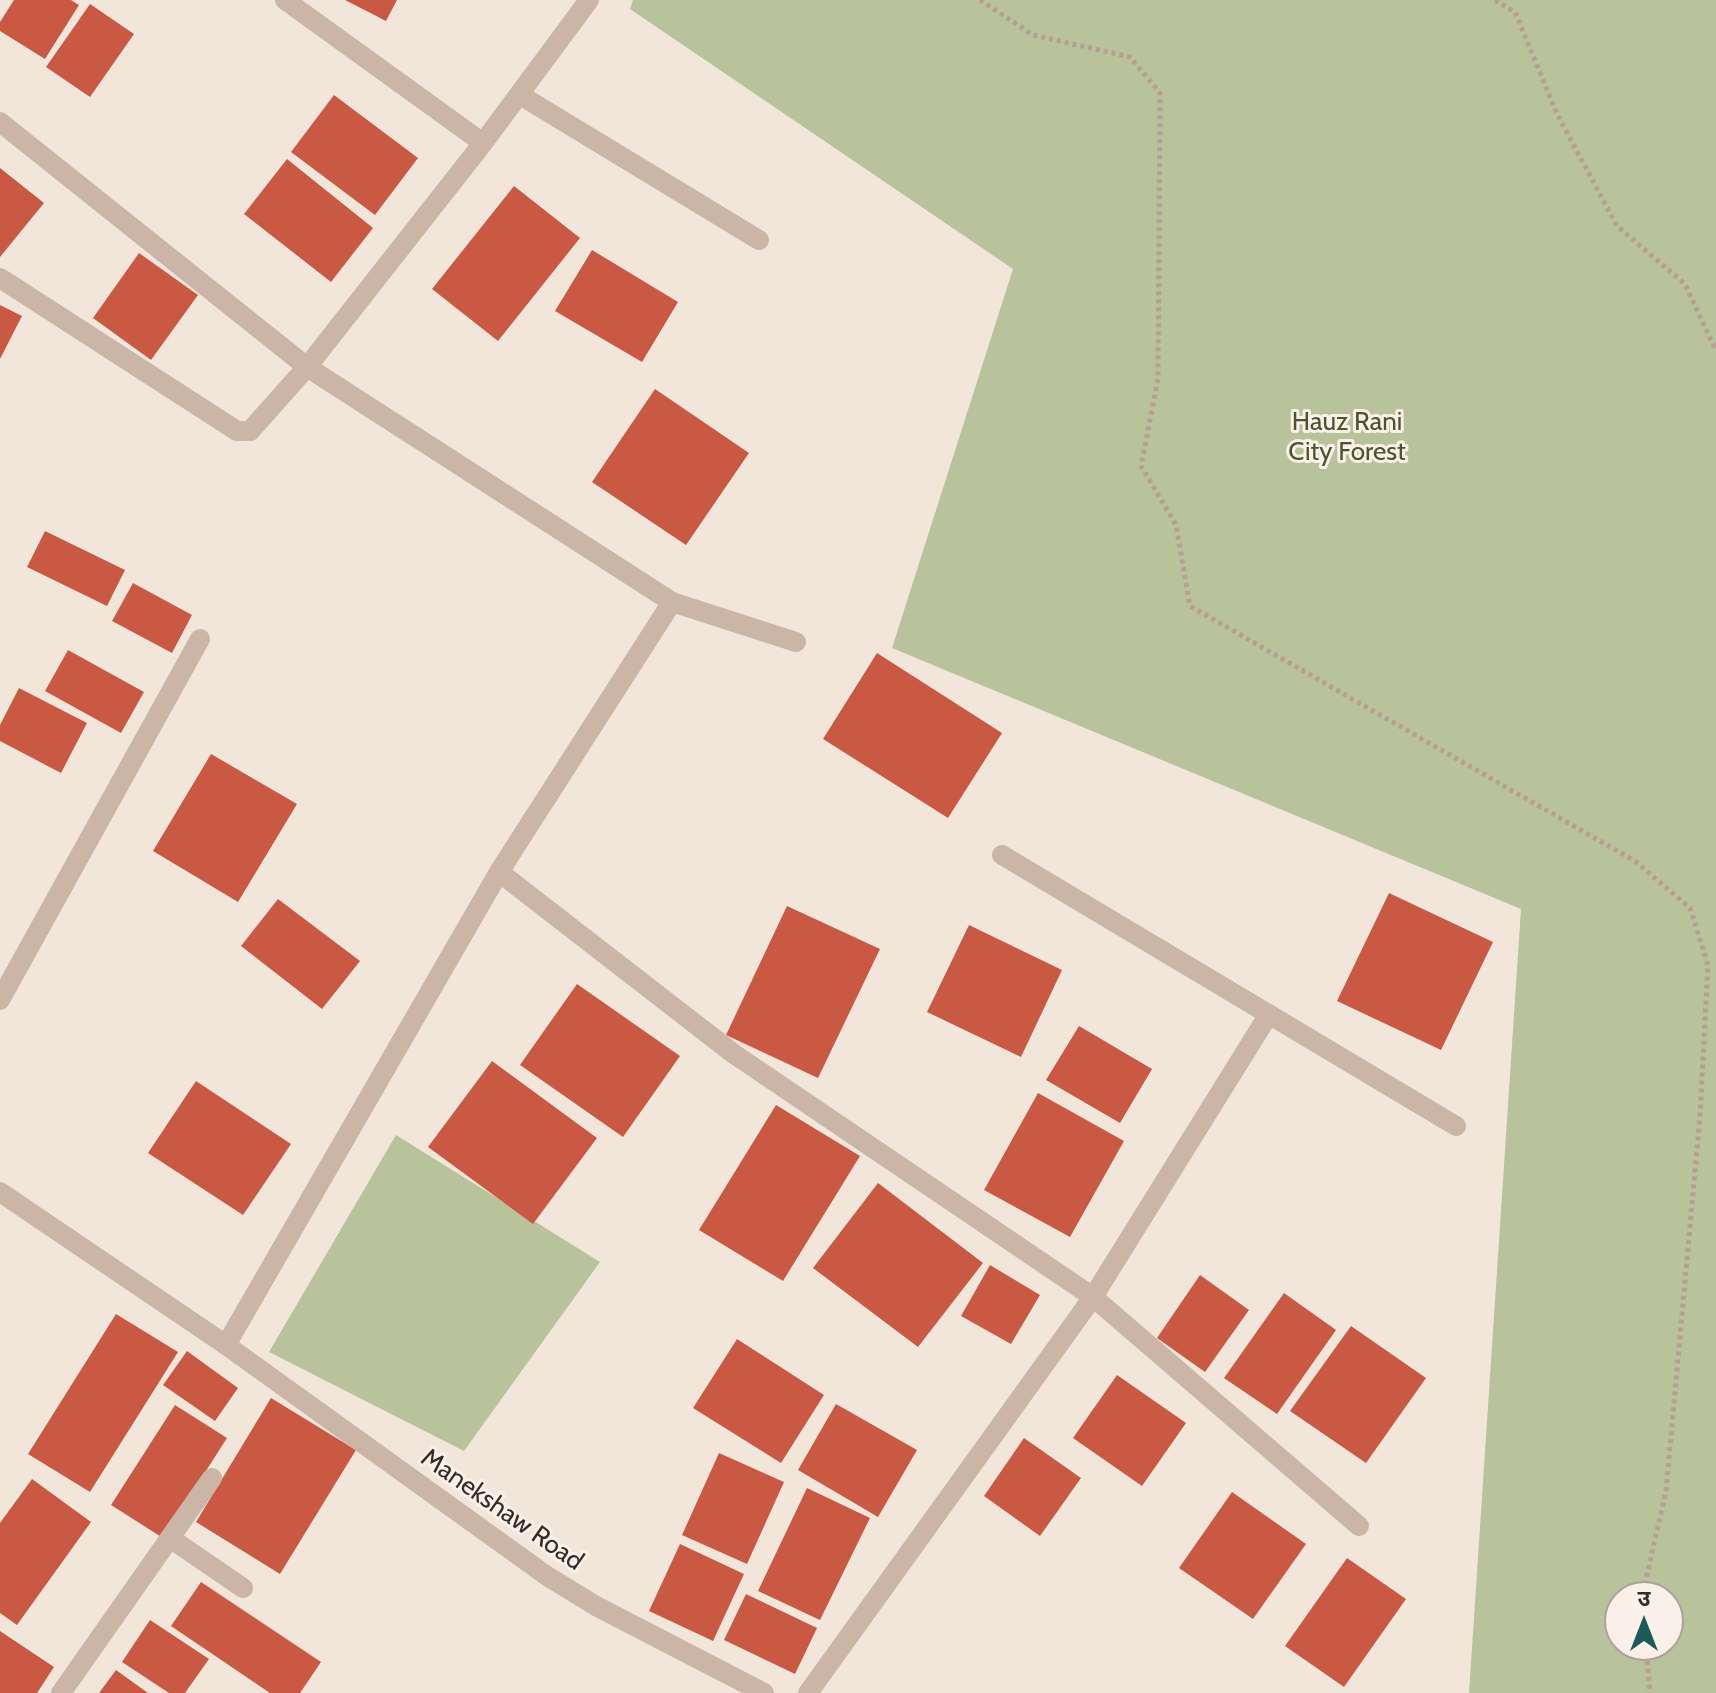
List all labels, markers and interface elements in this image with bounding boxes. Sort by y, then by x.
park label: Hauz Rani City Forest [1288,406,1406,468]
street label: Manekshaw Road [415,1442,589,1578]
north arrow [1604,1581,1684,1661]
text: उ [1638,1585,1650,1612]

